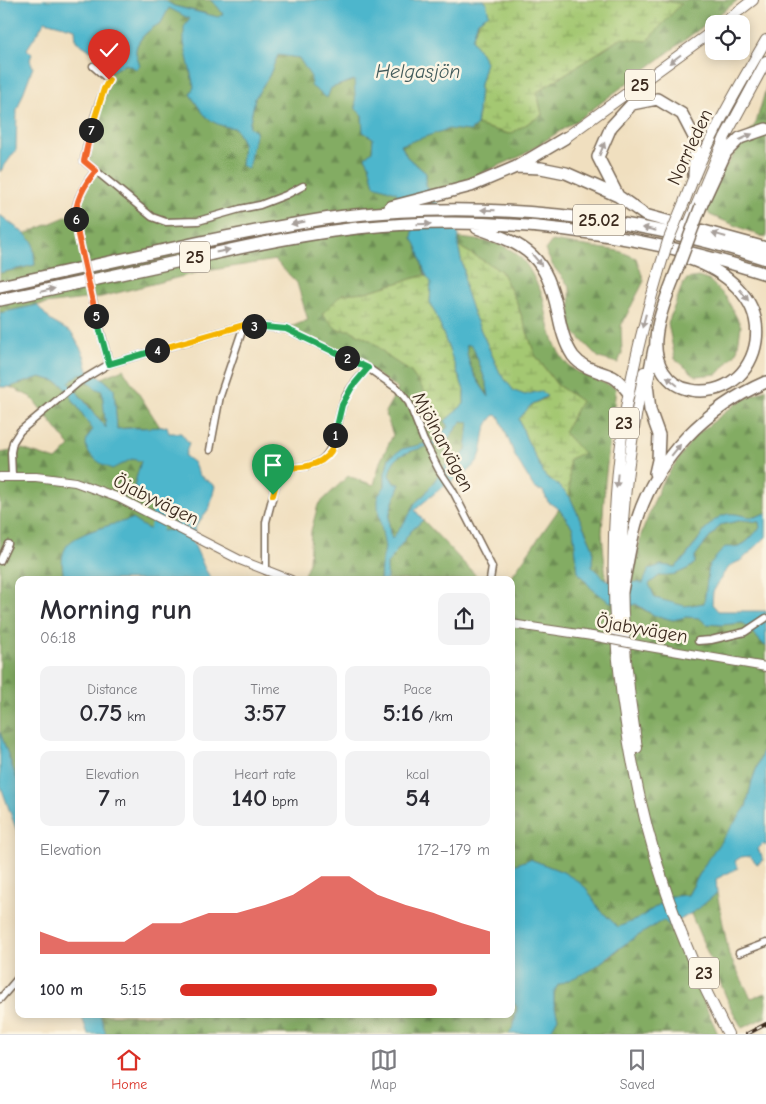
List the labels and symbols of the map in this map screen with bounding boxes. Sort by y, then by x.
pin [88,29,130,80]
one-way arrow [668,54,682,64]
water label: Helgasjön [376,60,460,83]
road number: 25 [625,70,655,100]
street label: Norrleden [663,105,717,189]
pin: 7 [78,118,104,142]
one-way arrow [739,133,753,141]
one-way arrow [598,141,606,156]
road number: 25.02 [573,204,625,236]
pin: 6 [64,206,88,232]
one-way arrow [480,206,496,214]
one-way arrow [290,219,306,227]
one-way arrow [417,220,433,228]
one-way arrow [641,225,657,233]
one-way arrow [711,230,726,238]
road number: 25 [180,242,210,272]
one-way arrow [216,247,231,255]
one-way arrow [531,254,542,266]
one-way arrow [40,286,55,294]
one-way arrow [739,288,749,302]
pin: 5 [84,304,108,328]
pin: 3 [242,314,266,338]
one-way arrow [640,314,648,329]
pin: 4 [144,338,170,362]
pin: 2 [334,346,360,370]
one-way arrow [666,376,679,386]
street label: Mjölnarvägen [407,388,479,496]
road number: 23 [609,408,639,438]
pin: 1 [322,422,348,448]
pin [252,444,294,495]
one-way arrow [670,444,681,457]
street label: Öjabyvägen [110,470,202,530]
one-way arrow [613,473,621,489]
street label: Öjabyvägen [595,610,689,648]
road number: 23 [689,958,719,988]

